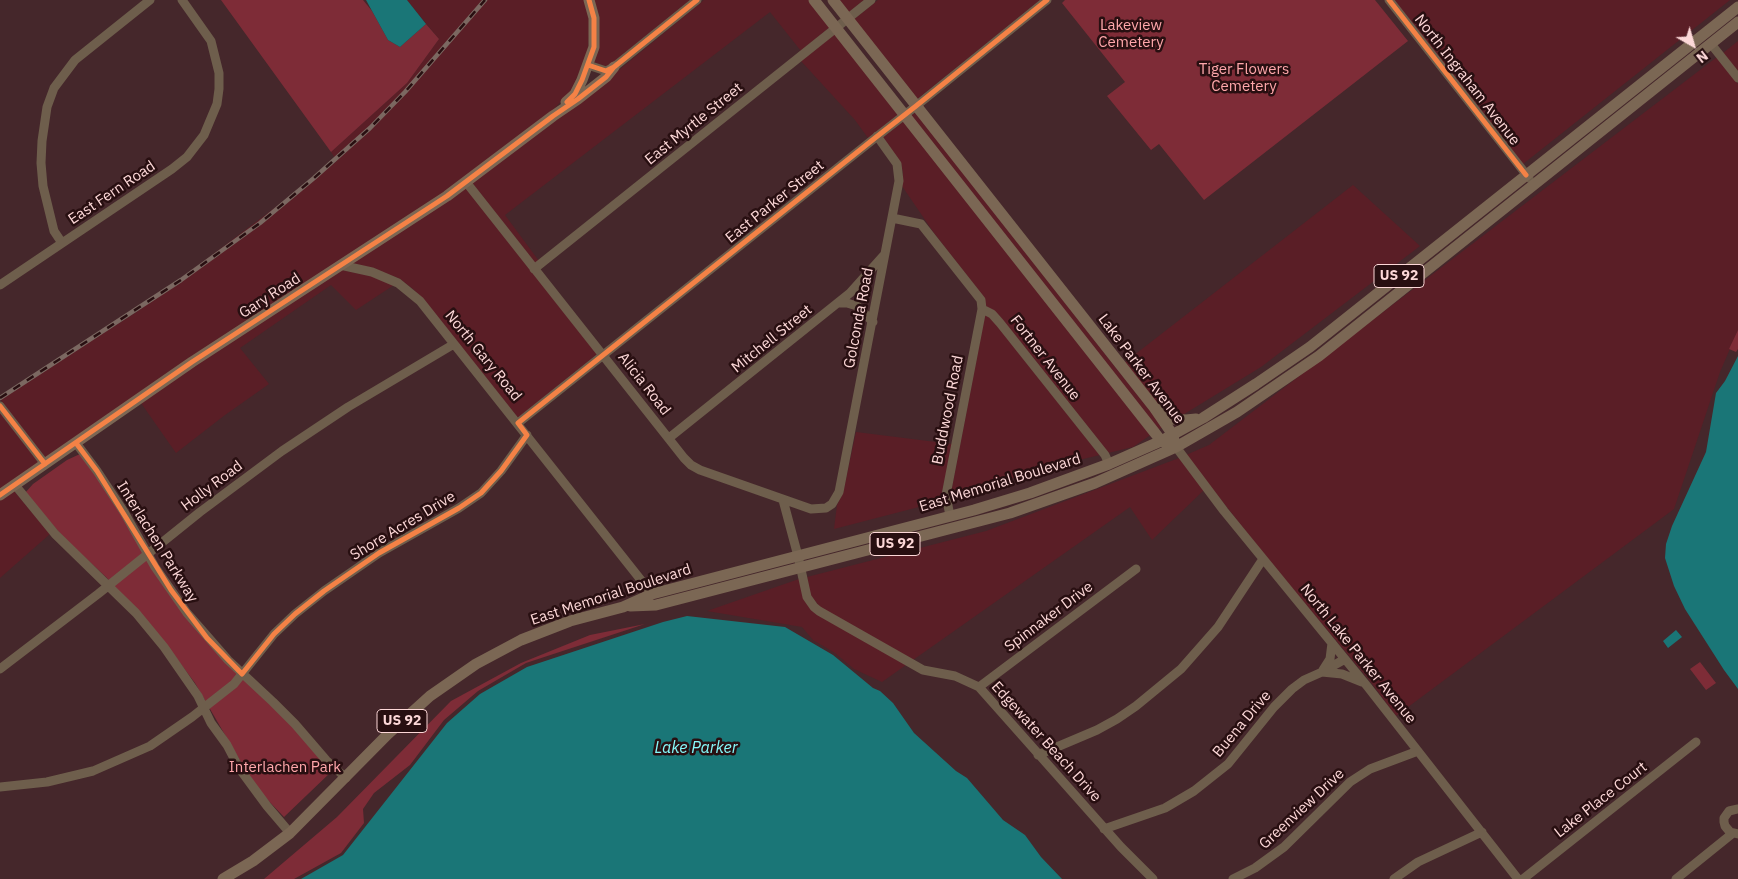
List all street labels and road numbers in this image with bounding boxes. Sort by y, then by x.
street label: North Ingraham Avenue [1410,11,1524,149]
street label: East Myrtle Street [642,79,746,169]
street label: East Fern Road [65,157,159,229]
street label: East Parker Street [722,157,828,247]
road number: US 92 [1374,264,1424,288]
street label: Golconda Road [840,266,878,370]
street label: Gary Road [236,269,304,323]
street label: Mitchell Street [728,301,816,377]
street label: North Gary Road [441,307,525,405]
street label: Lake Parker Avenue [1094,311,1188,427]
street label: Fortner Avenue [1006,312,1084,404]
street label: Alicia Road [614,349,674,419]
street label: Buddwood Road [929,354,967,466]
street label: East Memorial Boulevard [917,450,1083,516]
street label: Holly Road [178,457,246,515]
street label: Interlachen Parkway [113,478,201,606]
street label: Shore Acres Drive [347,488,459,564]
road number: US 92 [870,532,920,556]
street label: East Memorial Boulevard [528,561,694,629]
street label: Spinnaker Drive [1001,578,1097,656]
street label: North Lake Parker Avenue [1296,581,1420,727]
street label: Edgewater Beach Drive [987,678,1105,806]
street label: Buena Drive [1209,687,1275,761]
road number: US 92 [377,709,427,732]
street label: Lake Place Court [1551,758,1651,842]
street label: Greenview Drive [1256,765,1348,853]

